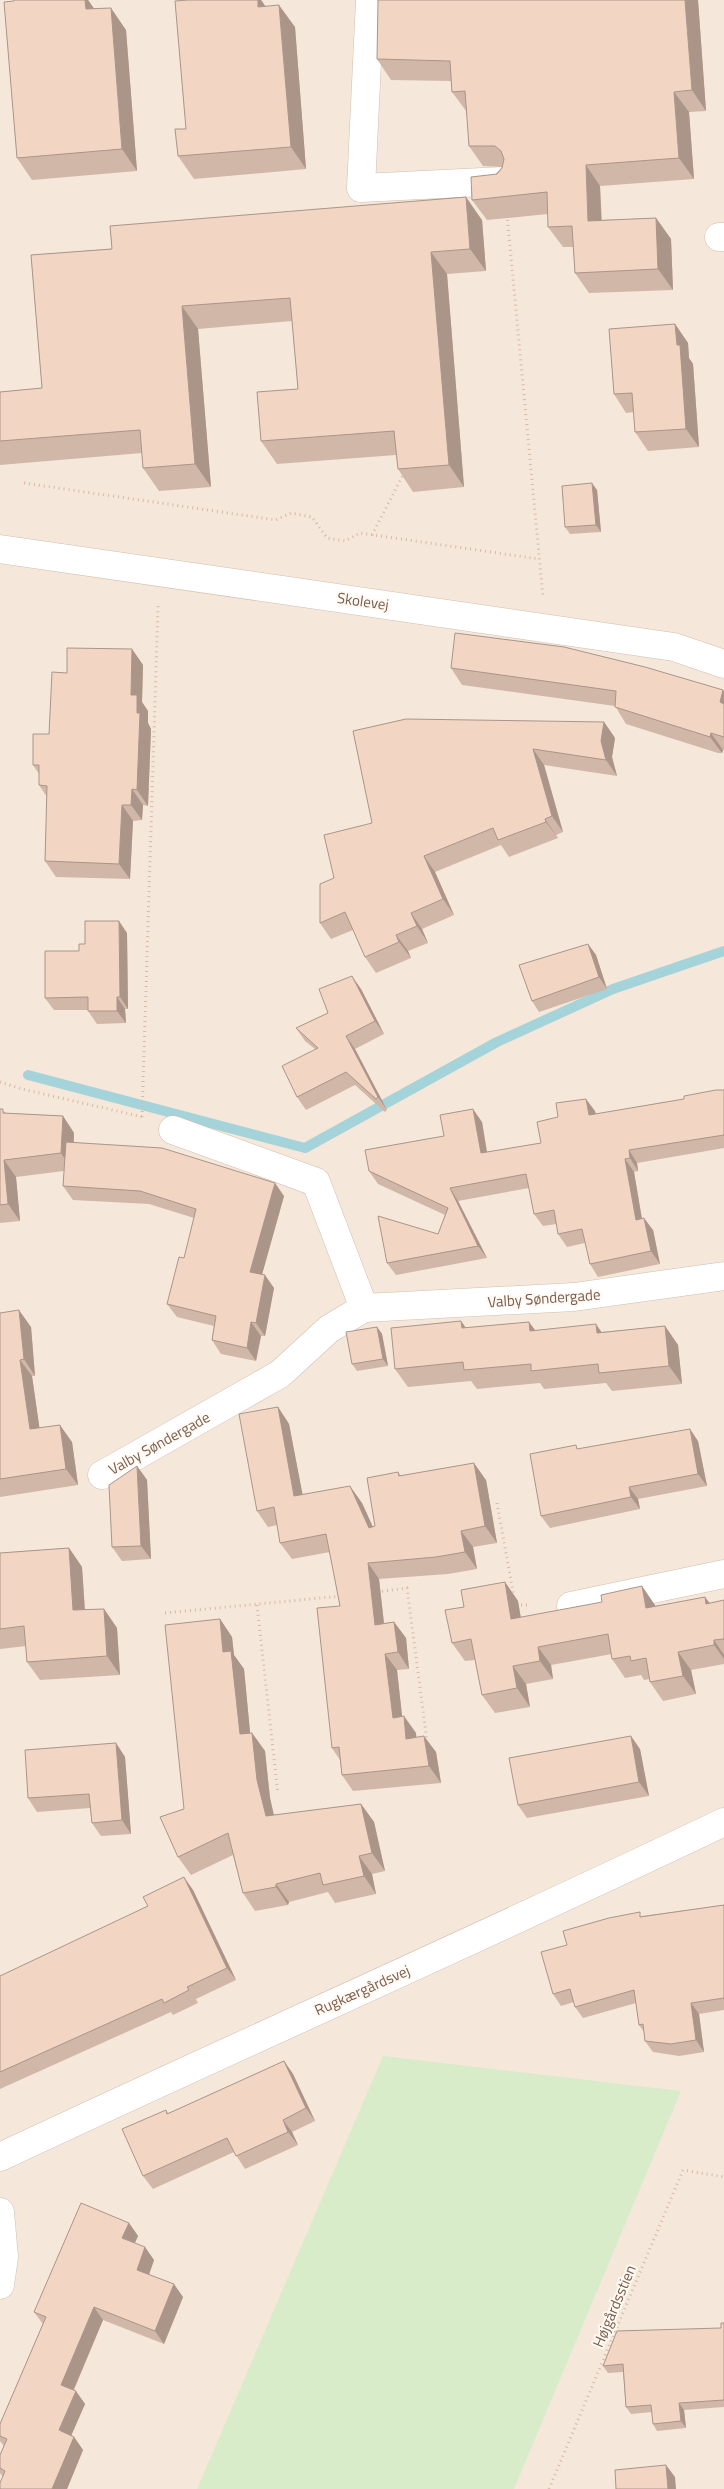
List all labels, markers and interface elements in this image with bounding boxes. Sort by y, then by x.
street label: Skolevej [336,586,390,616]
street label: Valby Søndergade [487,1283,601,1313]
street label: Valby Søndergade [104,1406,214,1480]
street label: Rugkærgårdsvej [311,1959,413,2021]
street label: Højgårdsstien [586,2261,642,2351]

